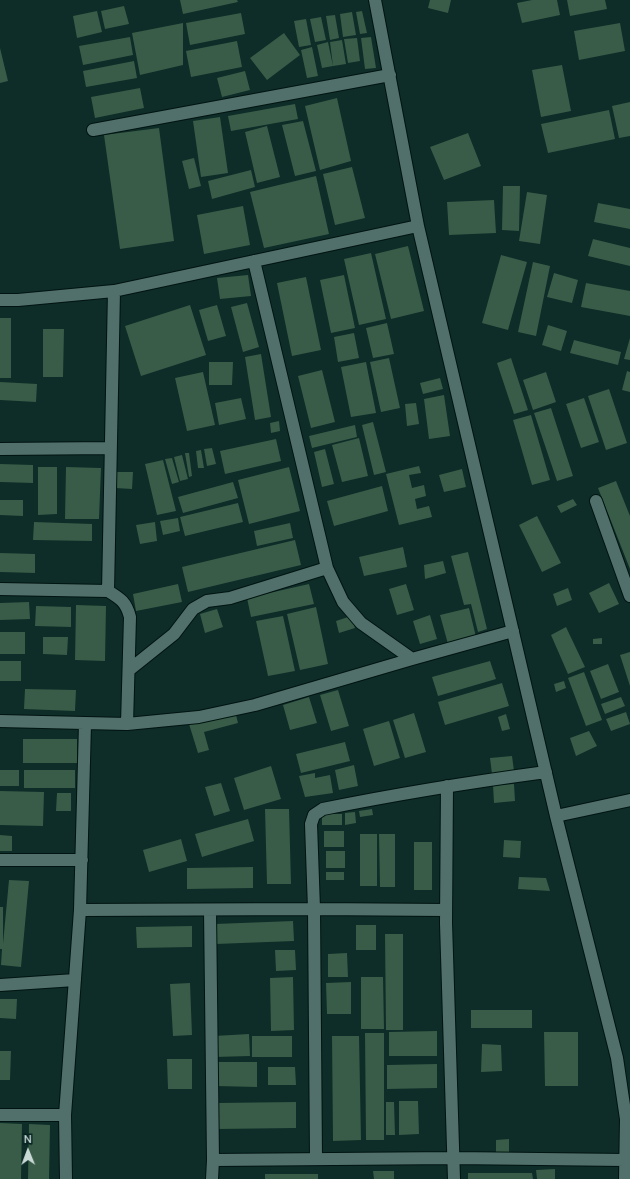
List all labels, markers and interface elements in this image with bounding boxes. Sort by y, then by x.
north arrow [8,1131,48,1171]
text: N [24,1131,32,1146]

